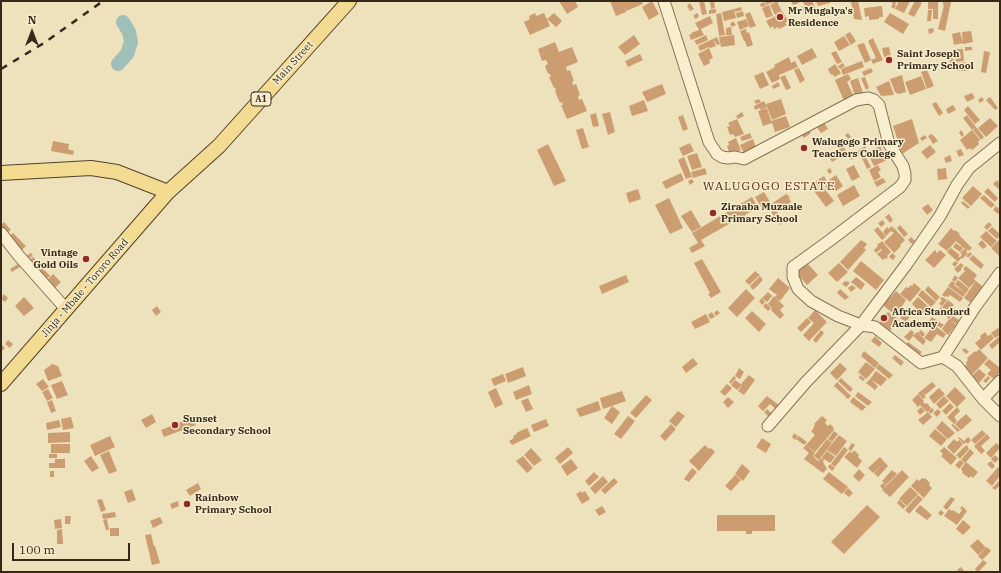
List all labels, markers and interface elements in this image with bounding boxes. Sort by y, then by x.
place label: Mr Mugalya's Residence [788,5,853,28]
north arrow [12,12,52,52]
marker: Mr Mugalya's Residence [775,12,785,22]
text: N [28,13,36,27]
street label: Main Street [270,39,316,87]
place label: Saint Joseph Primary School [897,48,974,72]
marker: Saint Joseph Primary School [884,55,894,65]
road number: A1 [251,92,271,106]
place label: Walugogo Primary Teachers College [812,136,904,160]
marker: Walugogo Primary Teachers College [799,143,809,153]
district label: WALUGOGO ESTATE [703,180,835,194]
place label: Ziraaba Muzaale Primary School [721,201,803,224]
marker: Ziraaba Muzaale Primary School [708,208,718,218]
street label: Jinja - Mbale - Tororo Road [39,236,131,340]
place label: Vintage Gold Oils [33,247,78,270]
marker: Vintage Gold Oils [81,254,91,264]
place label: Africa Standard Academy [892,306,970,330]
marker: Africa Standard Academy [879,313,889,323]
place label: Sunset Secondary School [183,413,271,436]
marker: Sunset Secondary School [170,420,180,430]
place label: Rainbow Primary School [195,492,272,516]
marker: Rainbow Primary School [182,499,192,509]
scale bar [14,535,132,561]
text: 100 m [19,542,55,557]

